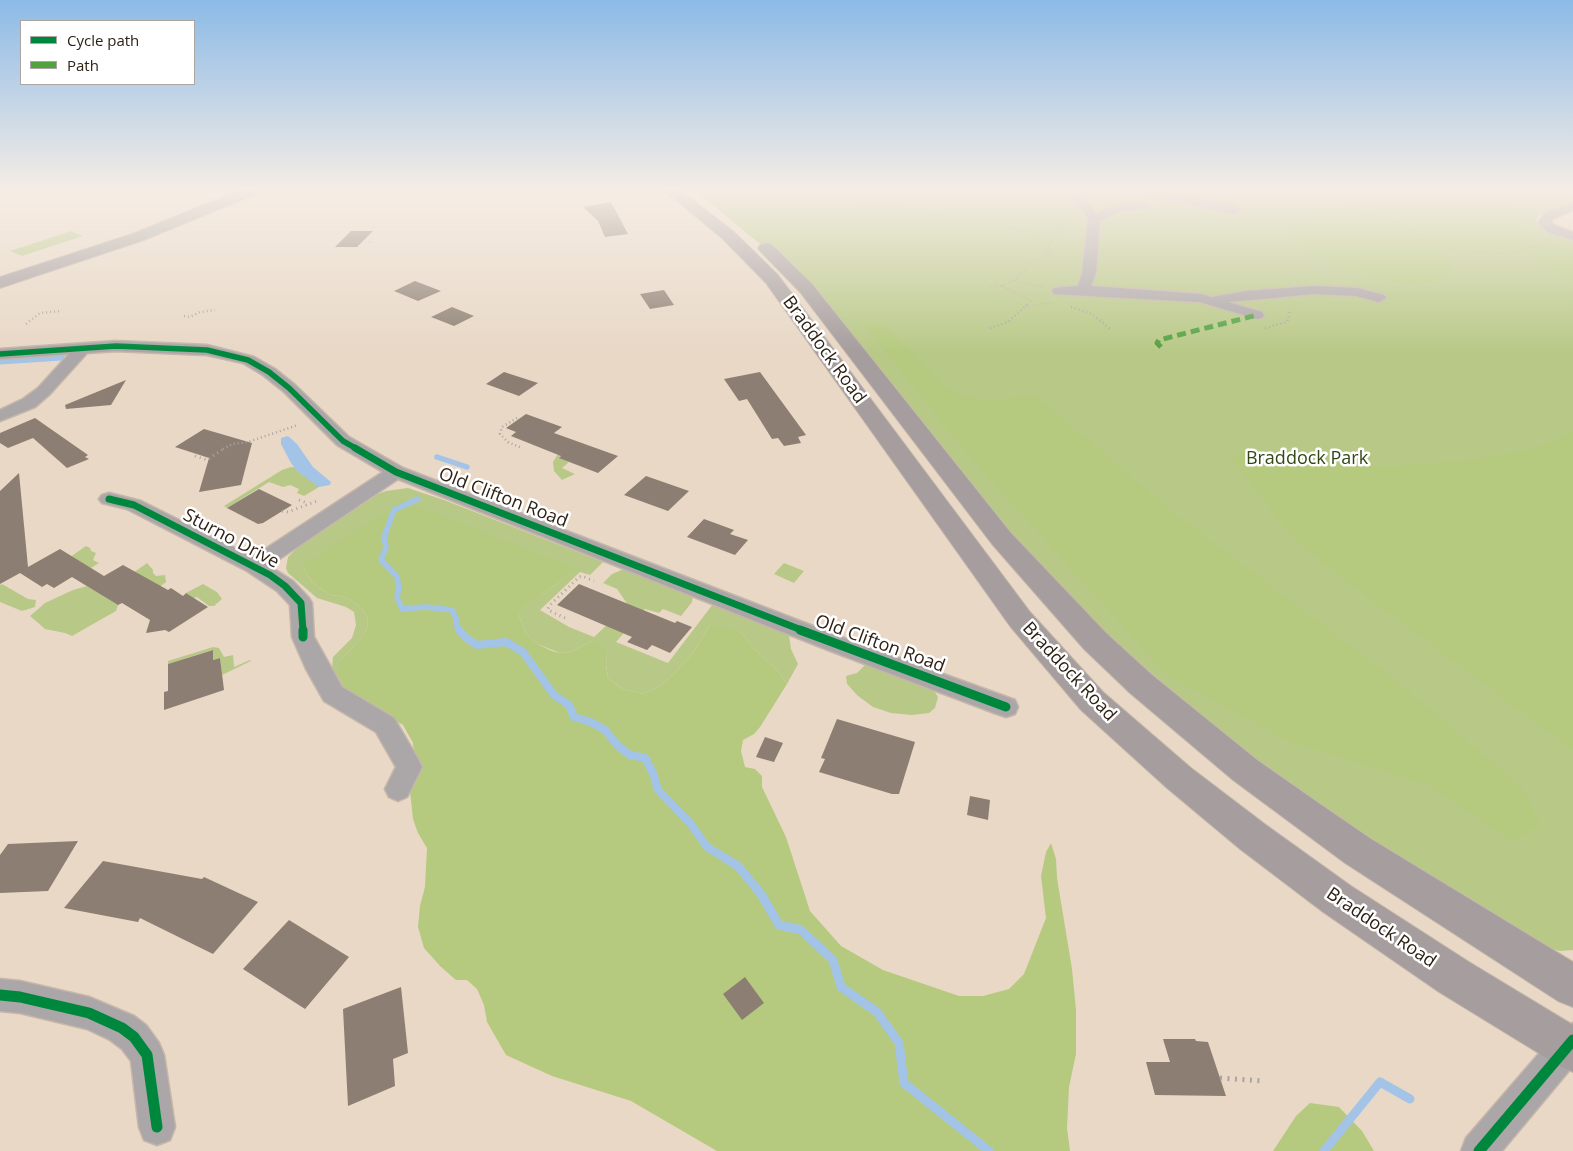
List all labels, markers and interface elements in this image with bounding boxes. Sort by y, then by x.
legend [20,20,195,85]
text: Cycle path [67,30,139,50]
text: Path [67,55,99,75]
street label: Braddock Road [778,292,870,408]
park label: Braddock Park [1246,448,1368,470]
street label: Old Clifton Road [435,463,571,533]
street label: Sturno Drive [179,505,283,573]
street label: Old Clifton Road [812,610,948,678]
street label: Braddock Road [1018,618,1120,726]
street label: Braddock Road [1322,883,1440,973]

